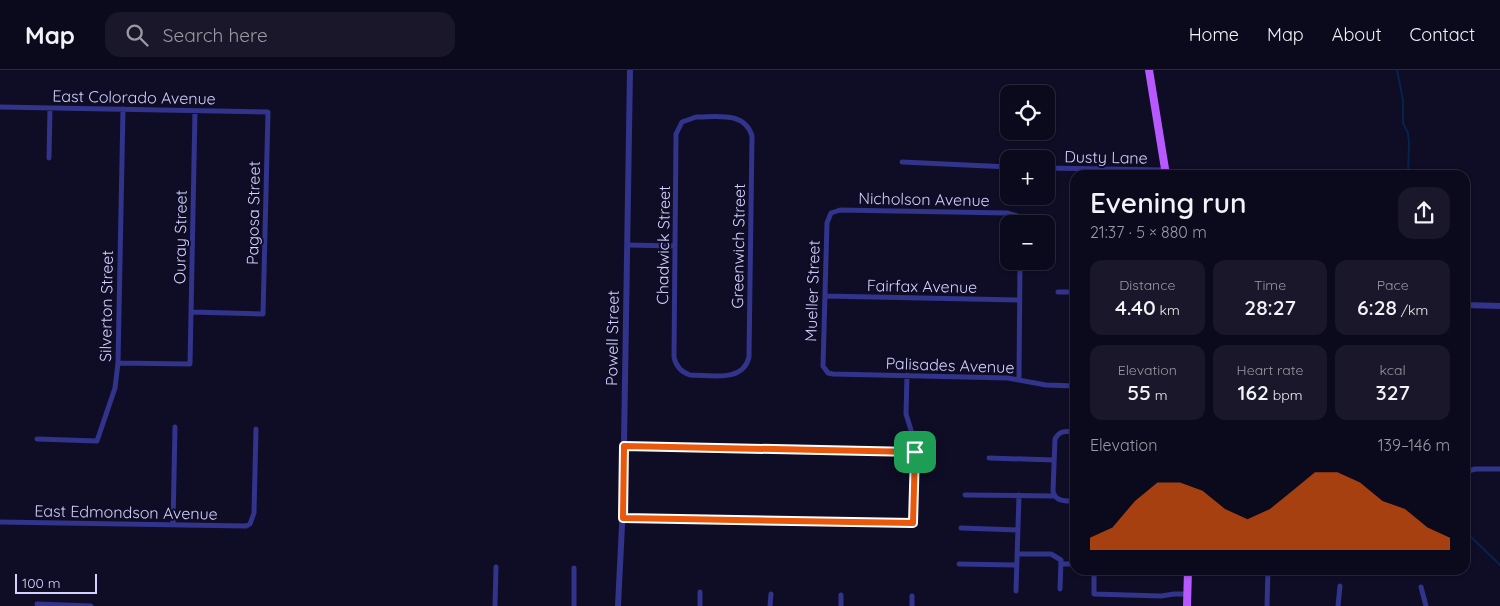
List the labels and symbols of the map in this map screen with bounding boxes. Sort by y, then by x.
street label: East Colorado Avenue [52,86,216,108]
street label: Dusty Lane [1064,146,1148,168]
street label: Pagosa Street [242,161,264,265]
street label: Greenwich Street [727,183,749,309]
street label: Chadwick Street [652,185,674,305]
street label: Nicholson Avenue [858,188,990,210]
street label: Ouray Street [169,190,191,284]
street label: Mueller Street [800,240,824,342]
street label: Silverton Street [95,250,117,362]
street label: Fairfax Avenue [867,275,977,297]
street label: Powell Street [601,290,623,386]
street label: Palisades Avenue [885,353,1015,377]
pin [894,431,936,473]
street label: East Edmondson Avenue [34,500,218,524]
scale bar [15,571,98,594]

